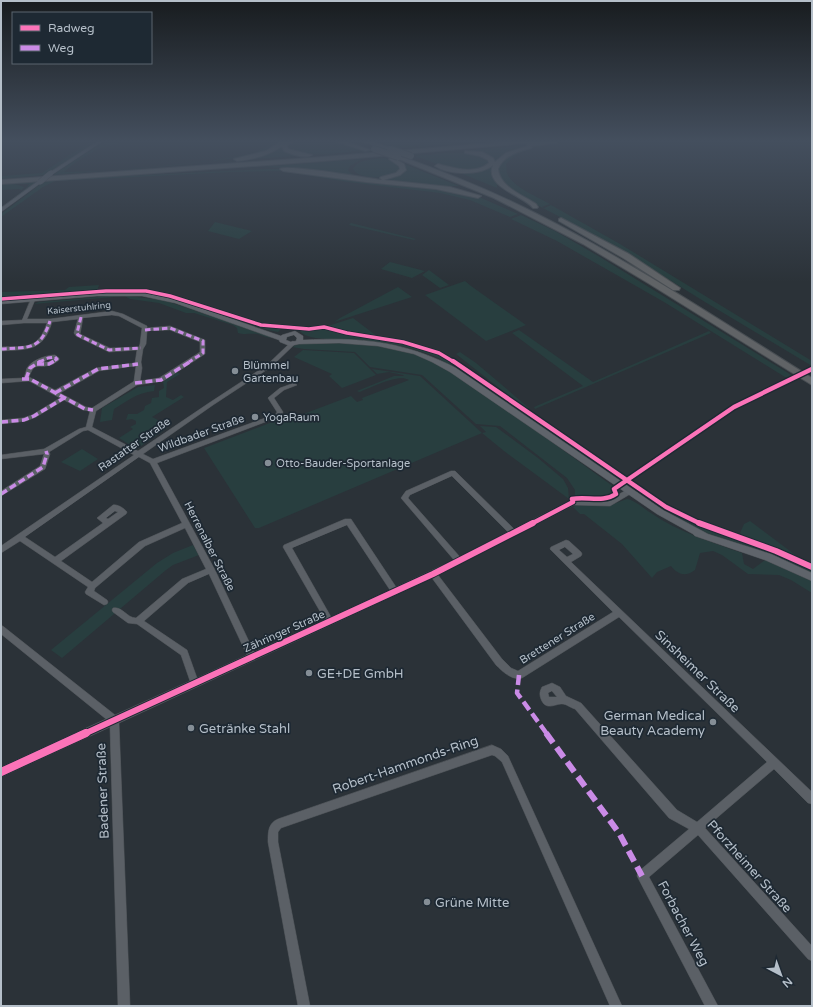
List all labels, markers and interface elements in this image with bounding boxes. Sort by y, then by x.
legend [12,12,152,64]
text: Radweg [48,21,95,35]
text: Weg [48,41,74,55]
street label: Kaiserstuhlring [47,300,111,317]
place label: Blümmel Gartenbau [243,359,299,385]
marker: Blümmel Gartenbau [230,366,240,376]
place label: YogaRaum [263,411,320,424]
street label: Wildbader Straße [156,412,246,455]
marker: YogaRaum [250,412,260,422]
street label: Rastatter Straße [96,415,173,474]
place label: Otto-Bauder-Sportanlage [276,457,410,470]
marker: Otto-Bauder-Sportanlage [263,458,273,468]
street label: Herrenalber Straße [181,499,238,593]
street label: Zähringer Straße [241,608,327,655]
street label: Brettener Straße [517,610,597,667]
street label: Sinsheimer Straße [652,627,743,716]
place label: GE+DE GmbH [317,666,404,682]
marker: GE+DE GmbH [304,668,314,678]
place label: German Medical Beauty Academy [600,708,705,739]
marker: German Medical Beauty Academy [708,717,718,727]
place label: Getränke Stahl [199,721,290,737]
marker: Getränke Stahl [186,723,196,733]
street label: Robert-Hammonds-Ring [330,732,480,797]
street label: Badener Straße [93,743,113,839]
street label: Pforzheimer Straße [703,817,795,916]
street label: Forbacher Weg [654,878,712,969]
place label: Grüne Mitte [435,895,509,911]
marker: Grüne Mitte [422,897,432,907]
north arrow [761,955,801,995]
text: N [780,974,795,990]

